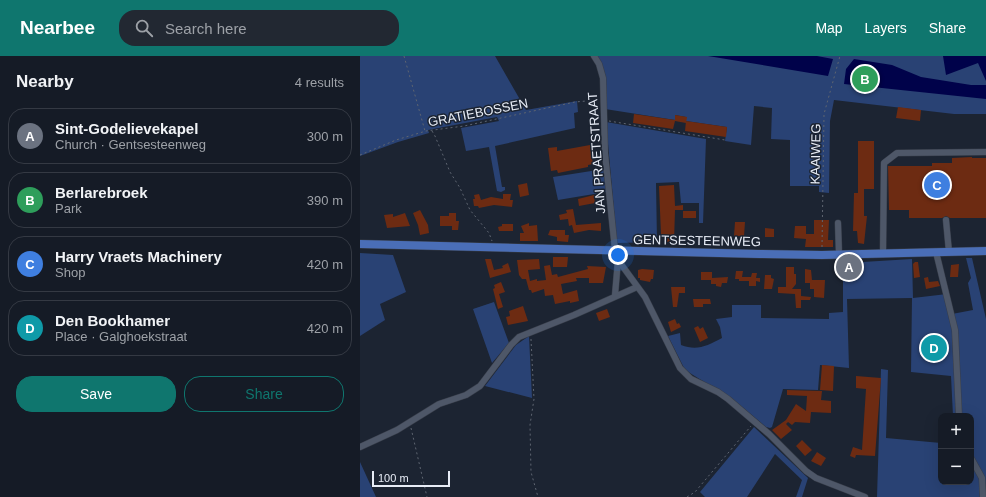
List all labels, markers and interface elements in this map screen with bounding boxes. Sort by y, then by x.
search box [119,10,399,46]
text: Nearbee [20,17,95,38]
icon: search [133,17,155,39]
text: Search here [165,20,247,37]
text: Map [815,20,843,36]
text: Layers [865,20,907,36]
text: Share [929,20,966,36]
pin: B [852,64,878,94]
text: Nearby [16,72,74,91]
text: 4 results [295,75,344,90]
street label: JAN PRAETSTRAAT [585,92,608,214]
street label: GRATIEBOSSEN [427,95,529,130]
text: Sint-Godelievekapel [55,120,198,137]
street label: KAAIWEG [807,124,824,184]
text: A [25,129,35,144]
text: 300 m [307,129,343,144]
text: Church · Gentsesteenweg [55,137,206,152]
pin: C [924,170,950,200]
text: Berlarebroek [55,184,148,201]
text: B [25,193,35,208]
text: 390 m [307,193,343,208]
text: Park [55,201,82,216]
street label: GENTSESTEENWEG [633,232,761,249]
your location [608,245,628,265]
text: Harry Vraets Machinery [55,248,222,265]
pin: A [836,252,862,282]
text: C [25,257,35,272]
text: 420 m [307,257,343,272]
text: Shop [55,265,85,280]
text: Den Bookhamer [55,312,170,329]
text: D [25,321,35,336]
text: 420 m [307,321,343,336]
text: Place · Galghoekstraat [55,329,187,344]
pin: D [921,333,947,363]
button: Save [16,376,176,412]
button: Share [184,376,344,412]
map controls [938,413,974,485]
button: + [938,413,974,449]
button: − [938,449,974,485]
scale bar [372,469,450,488]
text: 100 m [378,472,409,484]

